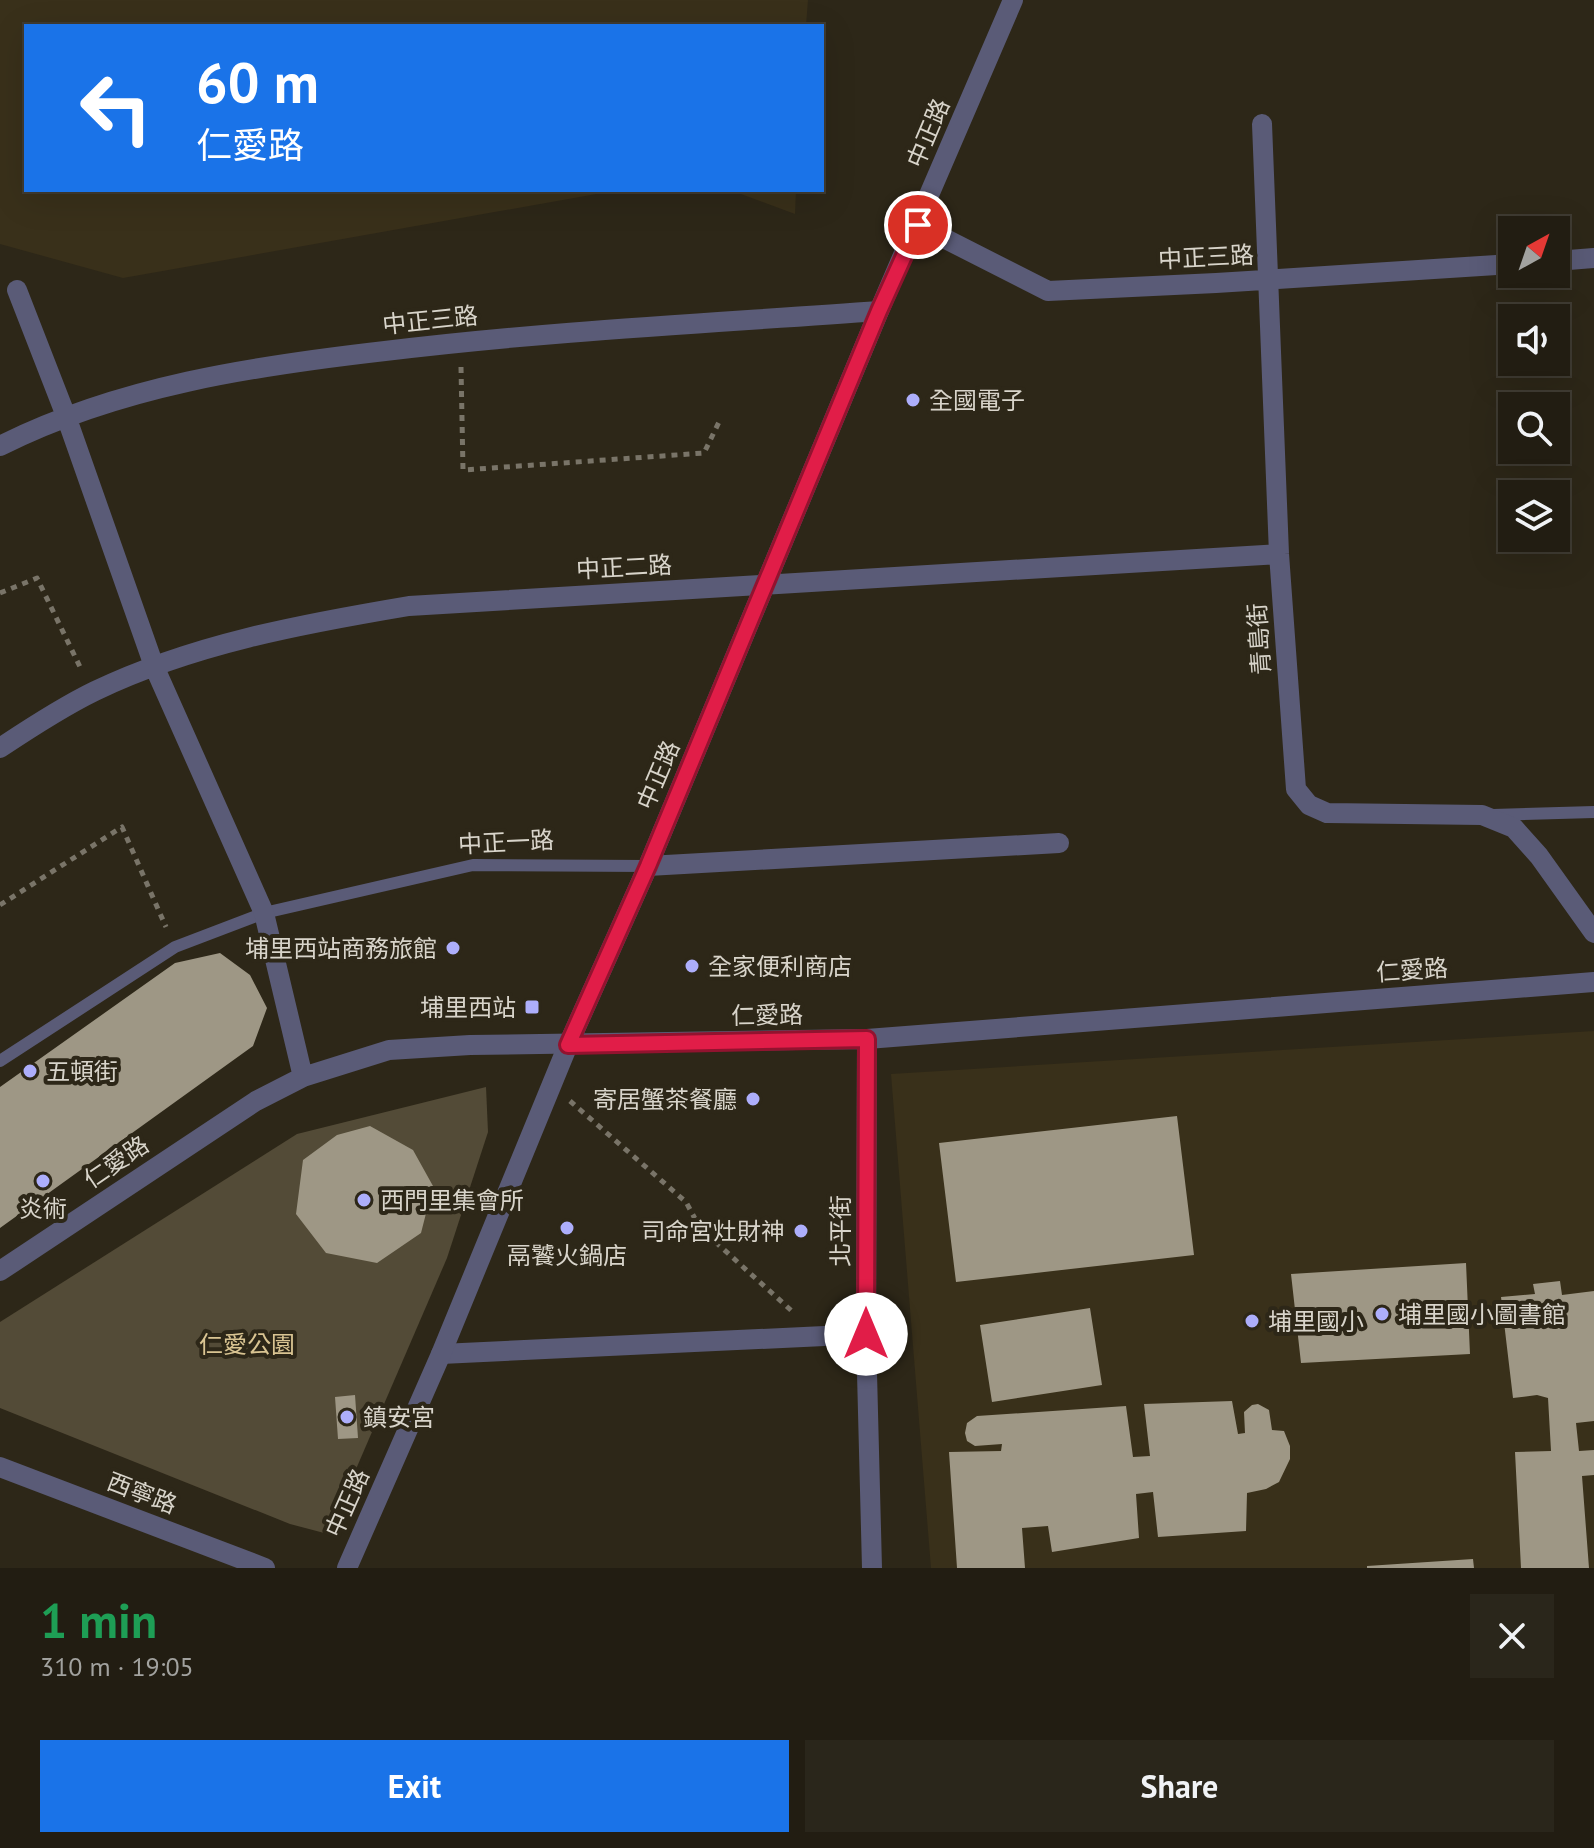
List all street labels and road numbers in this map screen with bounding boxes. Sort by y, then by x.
street label: 中正路 [900,94,956,172]
street label: 中正三路 [1157,239,1255,275]
street label: 中正三路 [381,300,479,340]
street label: 中正二路 [575,549,673,585]
street label: 青島街 [1241,602,1277,676]
street label: 中正路 [630,736,686,814]
street label: 中正一路 [457,824,555,860]
street label: 仁愛路 [1375,952,1449,988]
street label: 仁愛路 [731,999,803,1031]
street label: 仁愛路 [77,1129,155,1195]
street label: 北平街 [825,1195,856,1267]
street label: 中正路 [318,1464,376,1542]
street label: 西寧路 [103,1466,181,1520]

